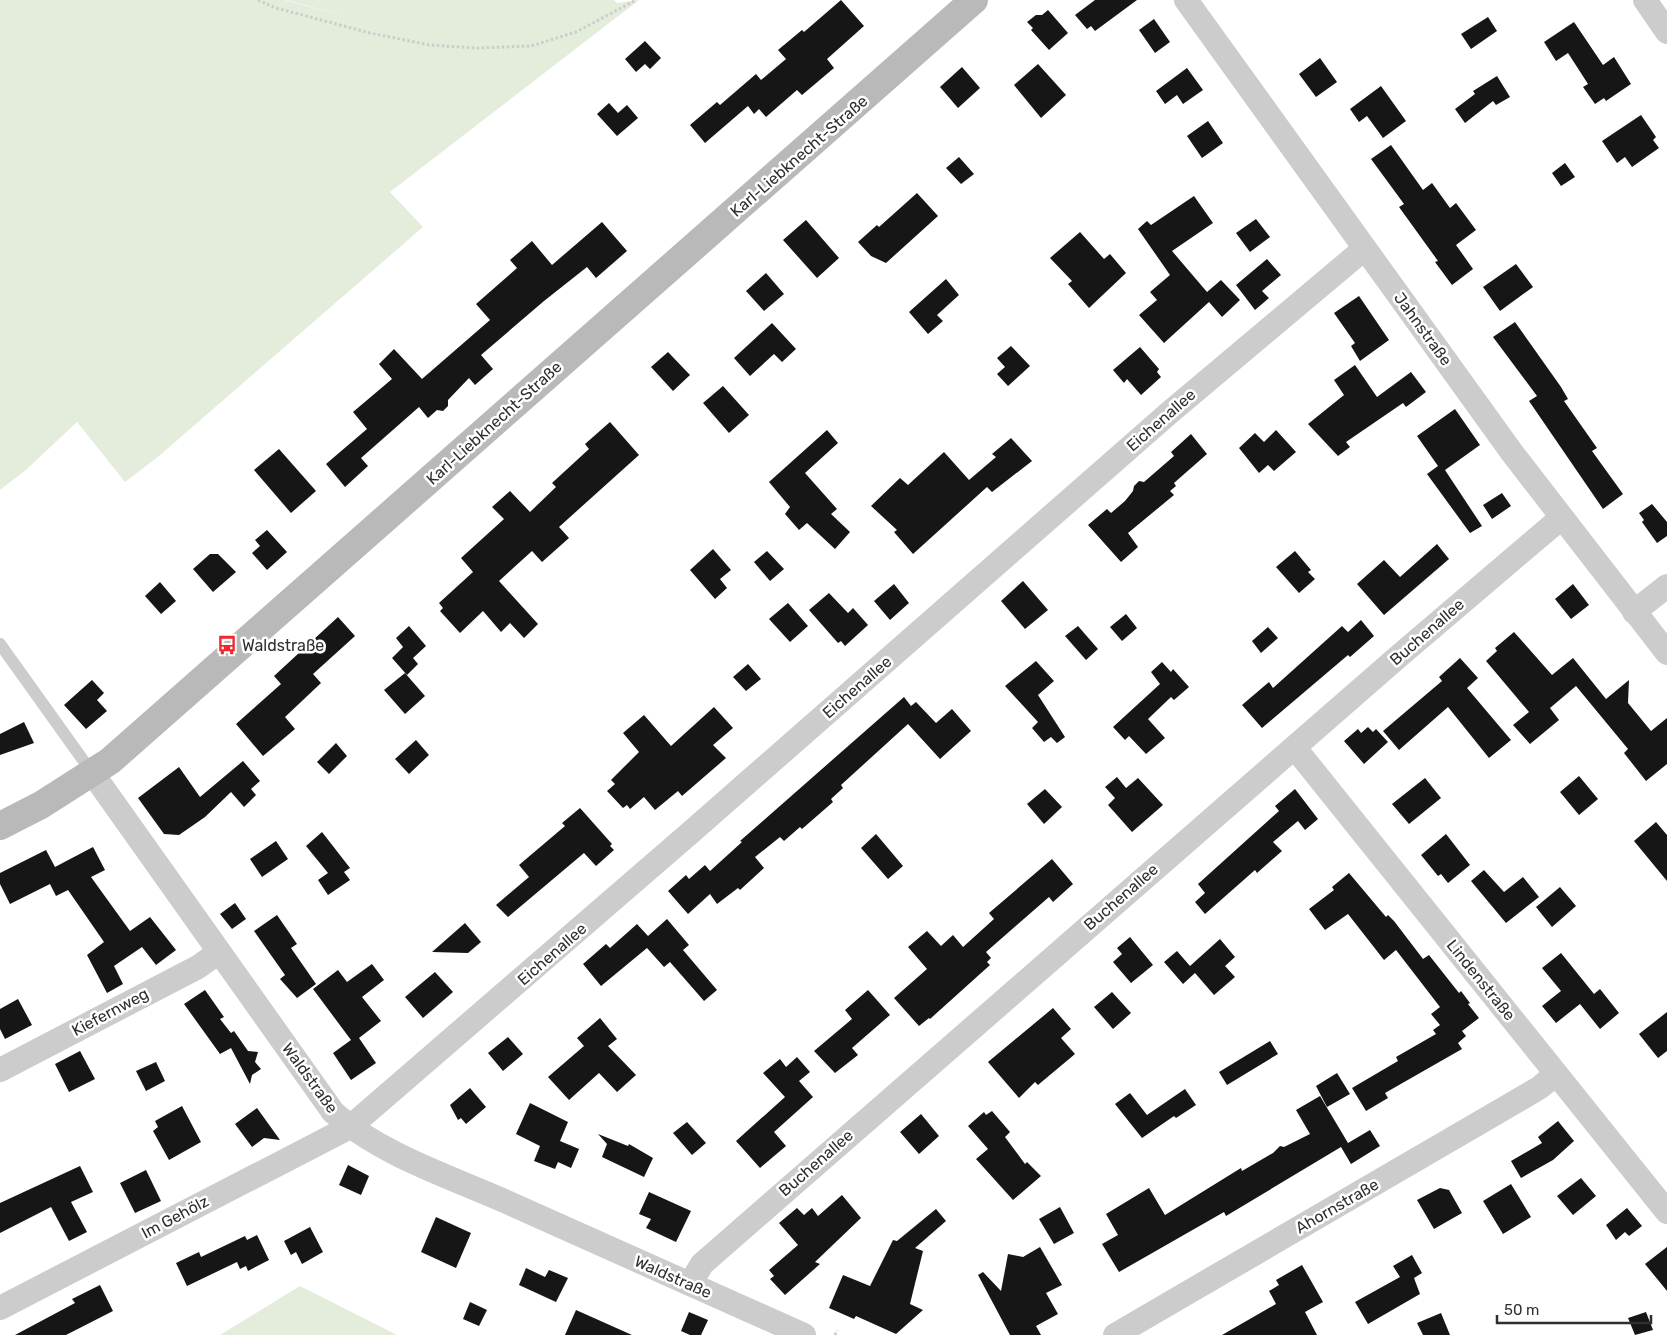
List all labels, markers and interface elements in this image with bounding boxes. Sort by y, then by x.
street label: Karl-Liebknecht-Straße [727,91,872,221]
street label: Jahnstraße [1390,289,1456,369]
street label: Karl-Liebknecht-Straße [422,357,566,489]
street label: Eichenallee [1123,385,1199,455]
street label: Buchenallee [1386,595,1468,669]
bus stop icon: Waldstraße [216,634,238,656]
place label: Waldstraße [242,636,324,655]
street label: Eichenallee [819,652,895,722]
street label: Buchenallee [1080,860,1162,934]
street label: Eichenallee [514,919,590,989]
street label: Lindenstraße [1443,936,1519,1024]
street label: Kiefernweg [68,984,152,1040]
street label: Waldstraße [278,1039,342,1117]
street label: Buchenallee [775,1126,857,1200]
street label: Ahornstraße [1292,1175,1382,1237]
street label: Im Gehölz [138,1191,212,1243]
street label: Waldstraße [632,1252,714,1302]
scale bar [1497,1292,1651,1324]
text: 50 m [1504,1301,1539,1319]

